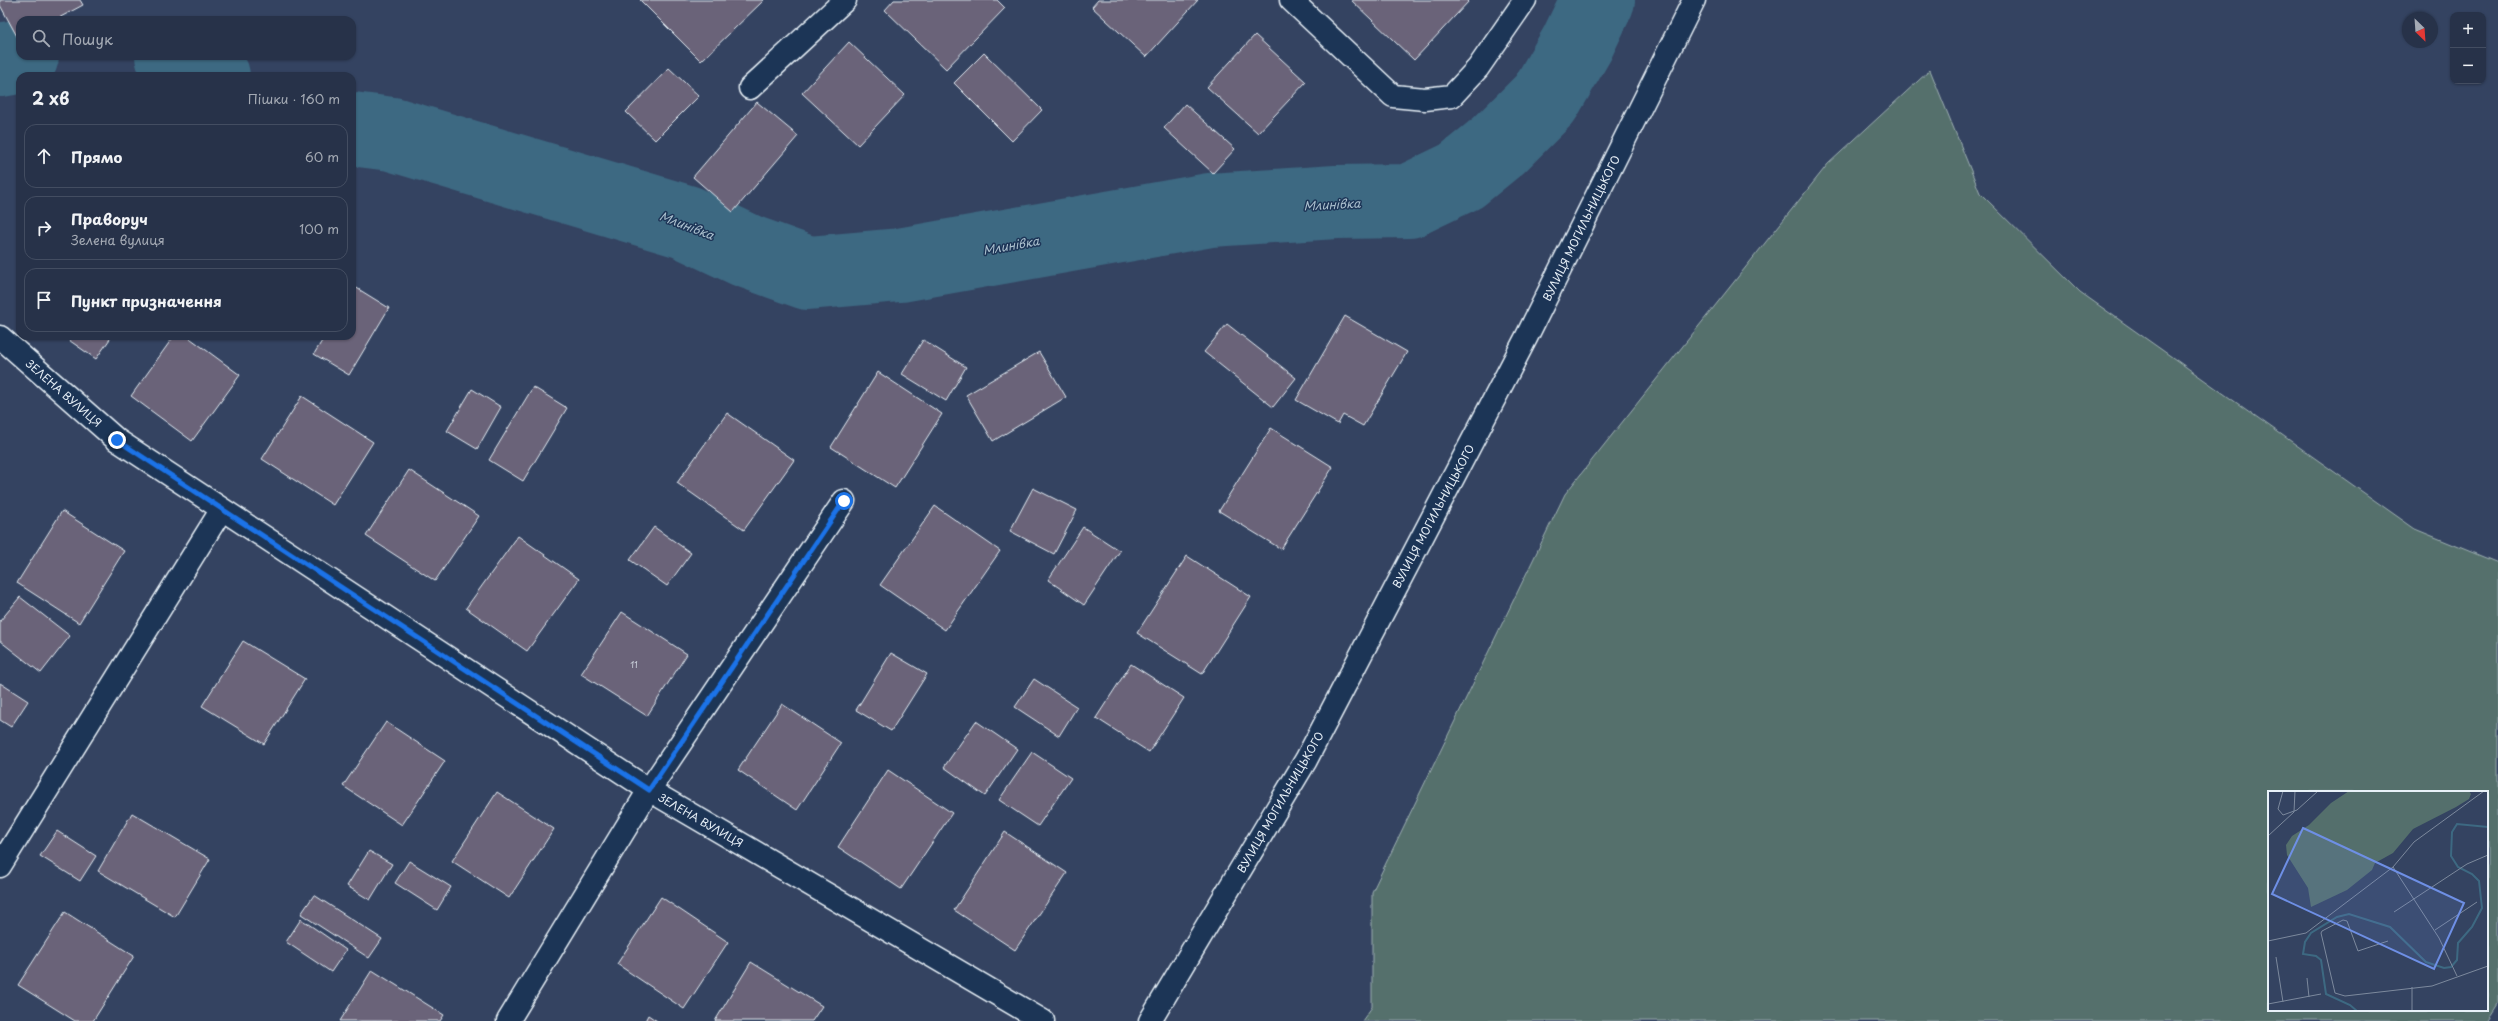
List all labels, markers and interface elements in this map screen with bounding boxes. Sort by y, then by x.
north arrow [2402,12,2438,48]
map controls [2450,12,2486,84]
button: + [2450,12,2486,48]
search box [16,16,356,60]
icon: search [30,27,52,49]
text: Пошук [62,27,113,50]
button: − [2450,48,2486,84]
text: 2 хв [32,85,69,111]
text: Пішки · 160 m [248,89,340,108]
icon: ahead [33,145,55,167]
text: Прямо [71,145,122,168]
text: 60 m [305,147,339,166]
street label: ВУЛИЦЯ МОГИЛЬНИЦЬКОГО [1538,152,1624,304]
water label: Млинівка [1303,193,1361,214]
water label: Млинівка [657,206,717,244]
text: Праворуч [71,207,148,230]
icon: right [33,217,55,239]
text: 100 m [299,219,339,238]
text: Зелена вулиця [71,230,165,249]
water label: Млинівка [981,231,1041,259]
icon: arrive [33,289,55,311]
text: Пункт призначення [71,289,222,312]
street label: ЗЕЛЕНА ВУЛИЦЯ [22,355,106,431]
route end [108,431,126,449]
street label: ВУЛИЦЯ МОГИЛЬНИЦЬКОГО [1388,441,1478,591]
route start [835,492,853,510]
house number: 11 [630,657,638,671]
street label: ВУЛИЦЯ МОГИЛЬНИЦЬКОГО [1233,728,1327,876]
street label: ЗЕЛЕНА ВУЛИЦЯ [655,788,747,851]
inset map [2268,791,2488,1011]

